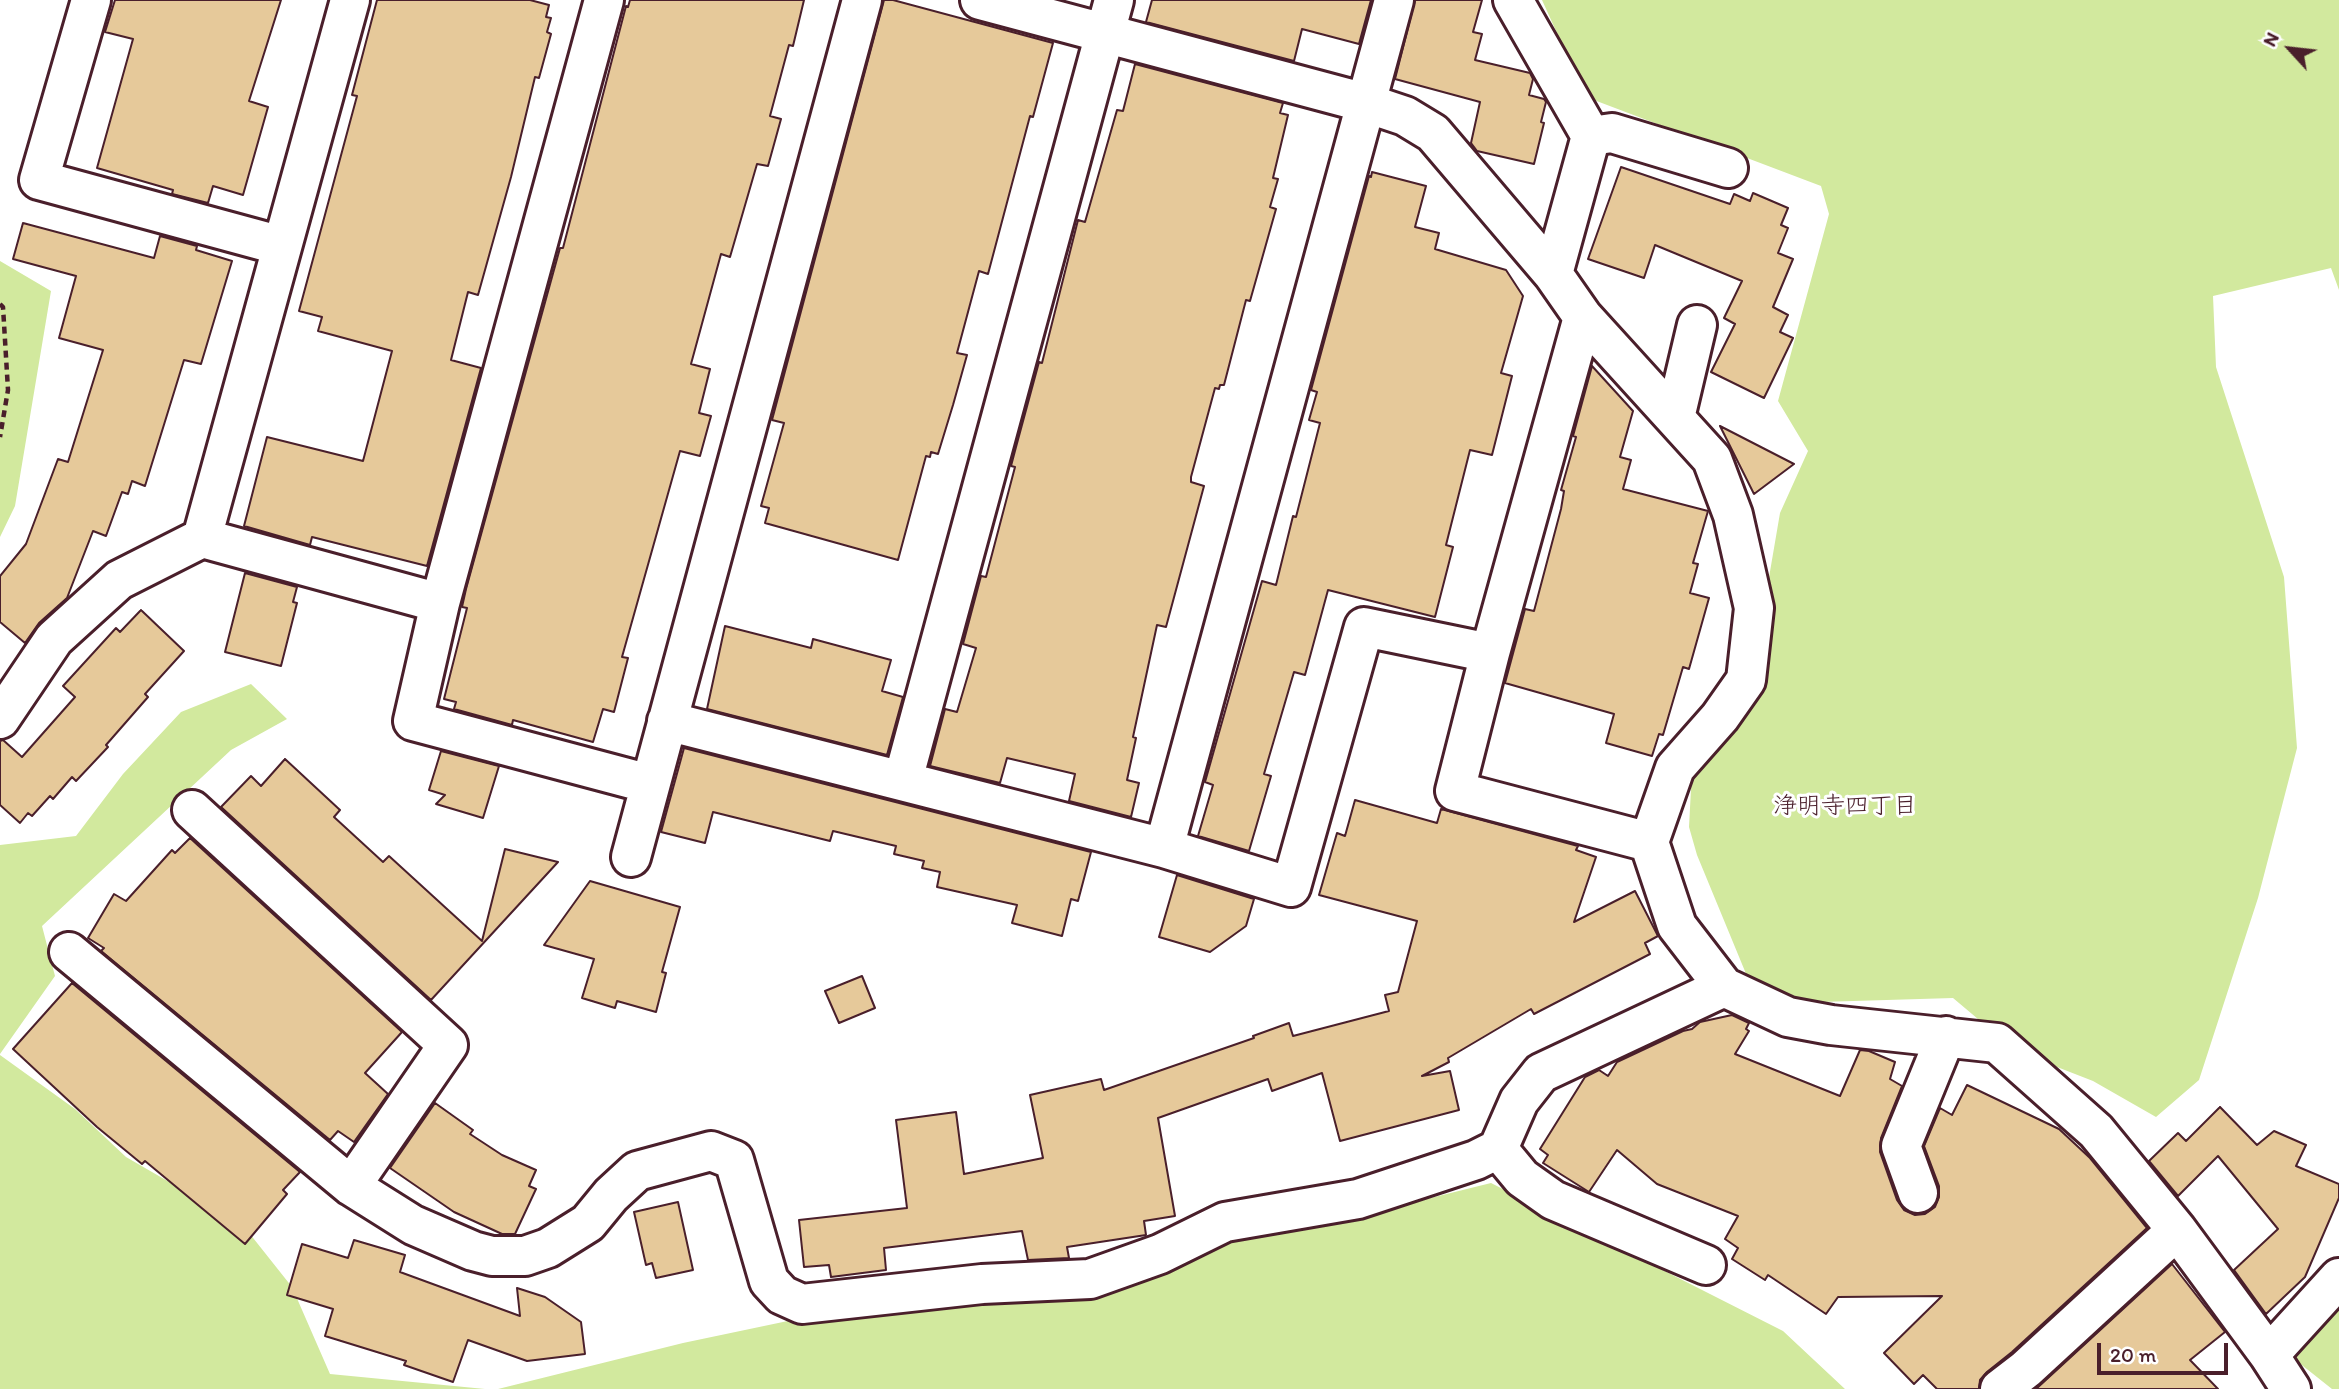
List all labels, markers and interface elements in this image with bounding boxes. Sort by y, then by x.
north arrow [2255,14,2325,84]
text: N [2258,28,2284,50]
district label: 浄明寺四丁目 [1773,793,1917,821]
scale bar [2101,1330,2232,1374]
text: 20 m [2110,1342,2156,1367]

